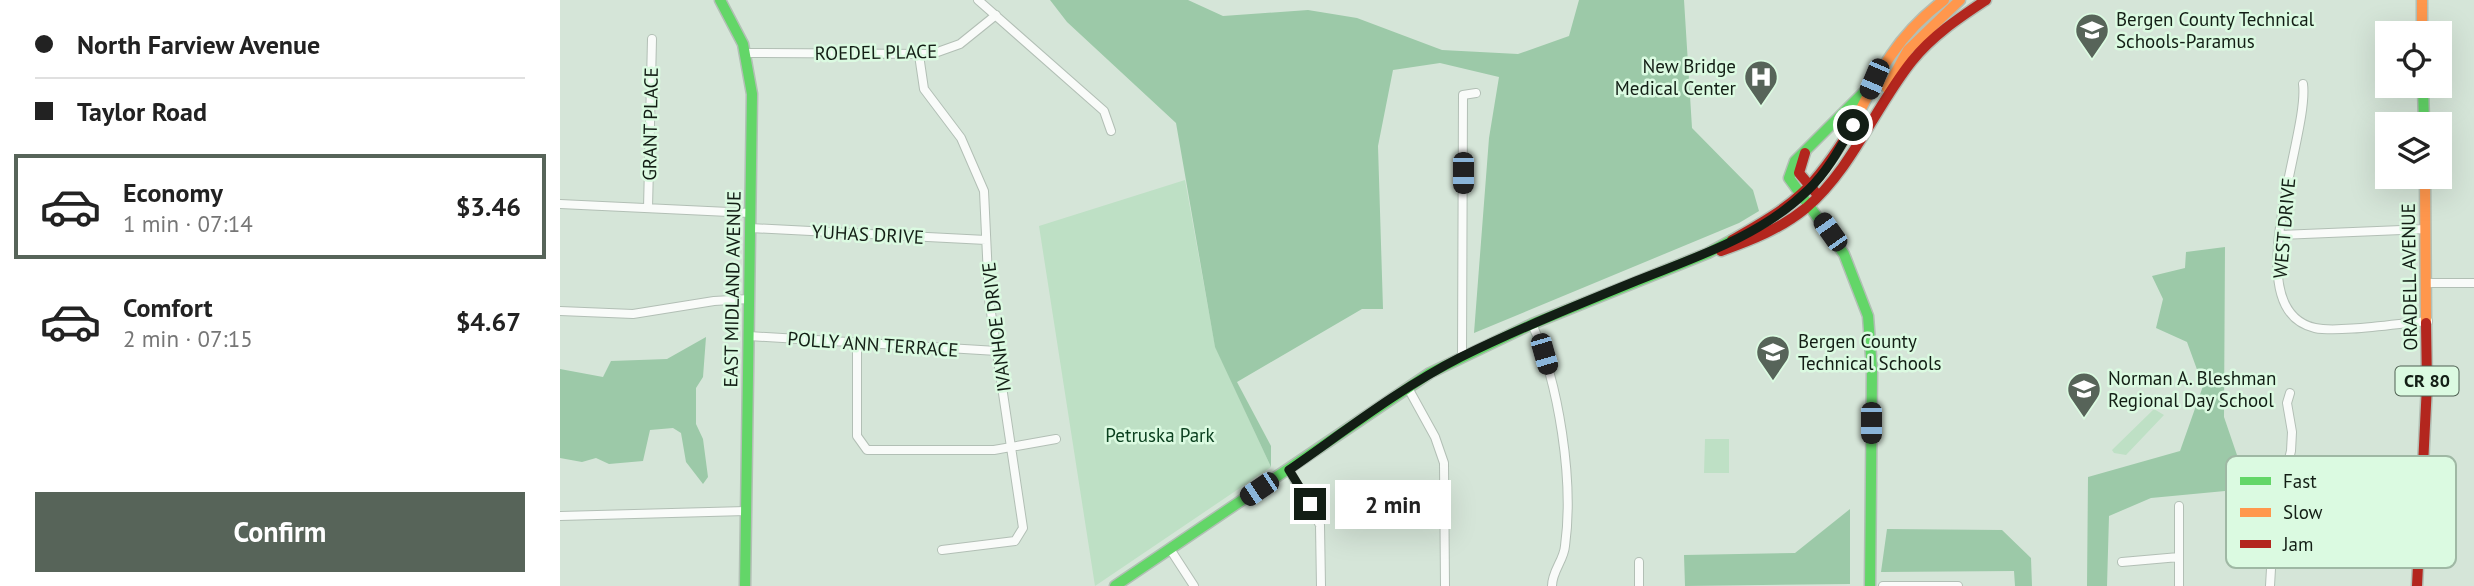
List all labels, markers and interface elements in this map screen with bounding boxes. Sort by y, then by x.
place label: Bergen County Technical Schools-Paramus [2116,7,2315,53]
school or university icon: Bergen County Technical Schools-Paramus [2073,11,2111,60]
map controls [2375,21,2452,189]
button: locate [2375,21,2452,98]
text: North Farview Avenue [77,28,320,61]
street label: ROEDEL PLACE [815,39,937,65]
place label: New Bridge Medical Center [1615,54,1737,100]
car [1857,56,1892,102]
hospital icon: New Bridge Medical Center [1742,58,1780,107]
street label: GRANT PLACE [637,67,663,181]
text: Taylor Road [77,95,207,128]
route start [1837,109,1869,141]
button: layers [2375,112,2452,189]
car [1453,152,1474,194]
icon: car [39,175,102,238]
text: Economy [123,176,223,209]
street label: WEST DRIVE [2268,177,2300,279]
text: $3.46 [456,190,521,223]
street label: EAST MIDLAND AVENUE [718,191,746,387]
street label: ORADELL AVENUE [2396,203,2422,351]
text: 1 min · 07:14 [123,209,253,238]
car [1810,209,1851,255]
street label: YUHAS DRIVE [811,219,925,249]
street label: IVANHOE DRIVE [976,261,1016,393]
icon: car [39,290,102,353]
text: Comfort [123,291,213,324]
text: $4.67 [456,305,521,338]
text: 2 min · 07:15 [123,324,253,353]
street label: POLLY ANN TERRACE [787,326,959,362]
place label: Bergen County Technical Schools [1798,329,1942,375]
car [1529,331,1560,377]
school or university icon: Bergen County Technical Schools [1754,333,1792,382]
place label: Norman A. Bleshman Regional Day School [2108,366,2276,412]
road number: CR 80 [2396,366,2458,396]
school or university icon: Norman A. Bleshman Regional Day School [2065,370,2103,419]
car [1861,402,1882,444]
park label: Petruska Park [1105,423,1215,447]
legend [2226,456,2456,568]
car [1236,469,1283,509]
text: Fast [2283,469,2317,493]
callout: 2 min [1334,480,1450,528]
route end [1294,488,1326,520]
text: 2 min [1365,490,1421,519]
button: Confirm [35,492,525,572]
text: Slow [2283,500,2323,524]
text: Jam [2282,532,2313,556]

